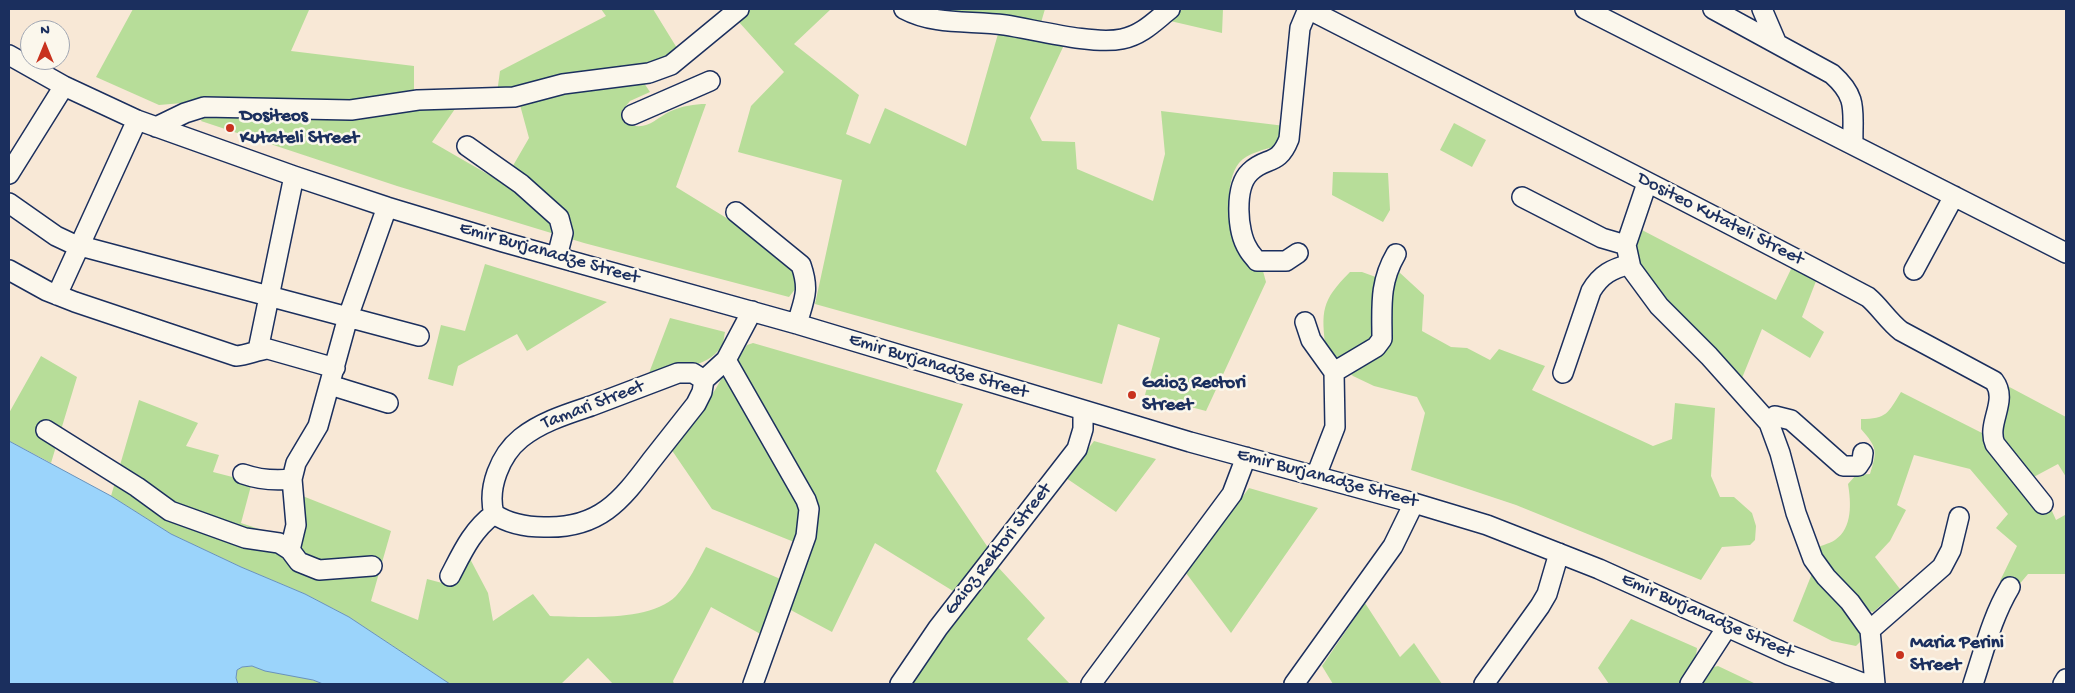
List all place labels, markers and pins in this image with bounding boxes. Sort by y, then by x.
place label: Dositeos Kutateli Street [240,106,359,150]
marker: Dositeos Kutateli Street [224,122,236,134]
place label: Gaioz Rectori Street [1142,373,1246,417]
marker: Gaioz Rectori Street [1126,389,1138,401]
place label: Maria Perini Street [1910,633,2004,677]
marker: Maria Perini Street [1894,649,1906,661]

